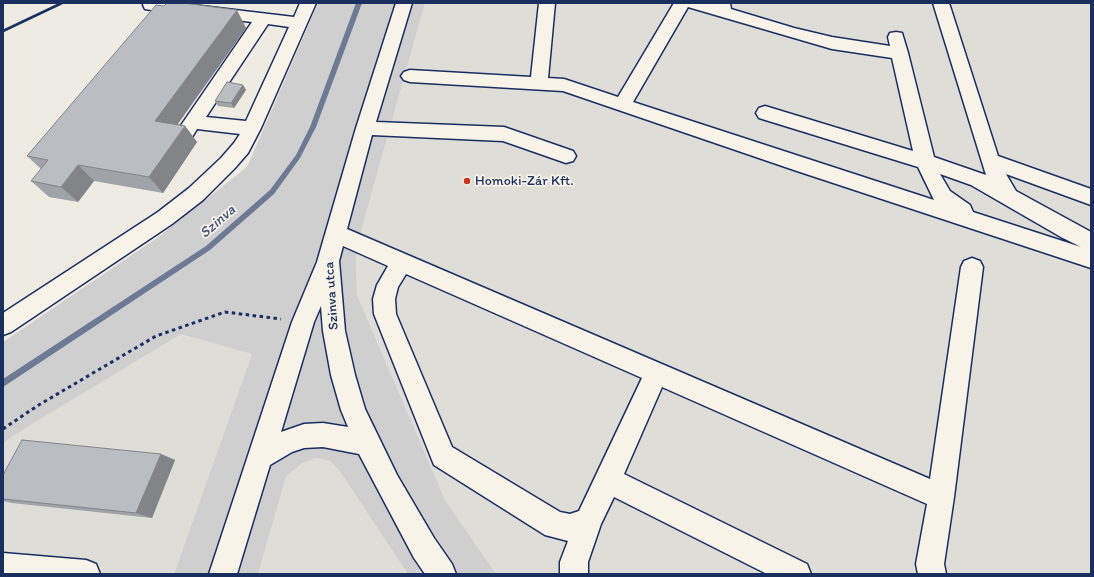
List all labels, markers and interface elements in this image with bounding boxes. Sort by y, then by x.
place label: Homoki-Zár Kft. [475,173,574,189]
marker: Homoki-Zár Kft. [462,176,472,186]
water label: Szinva [196,202,240,242]
street label: Szinva utca [321,261,343,331]

